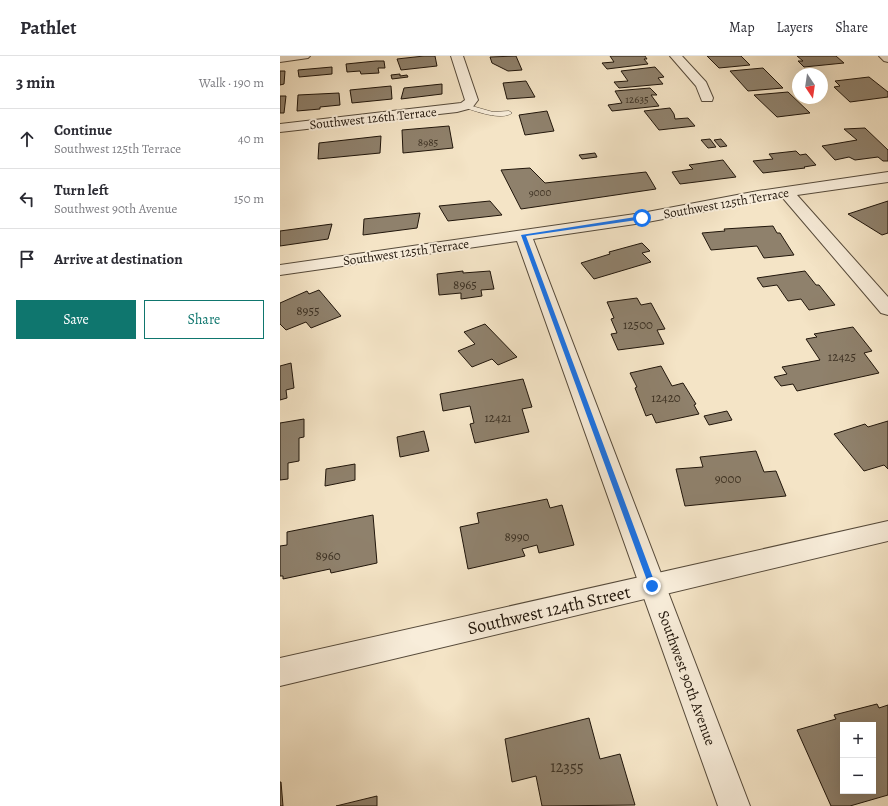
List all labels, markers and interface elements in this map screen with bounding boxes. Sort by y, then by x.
text: Pathlet [20,15,76,41]
text: Map [729,18,755,37]
text: Layers [777,18,813,37]
text: Share [835,18,868,37]
north arrow [792,68,828,104]
text: 3 min [16,71,55,94]
text: Walk · 190 m [199,74,264,91]
house number: 12635 [625,92,649,107]
street label: Southwest 126th Terrace [309,103,438,133]
text: Continue [54,120,112,140]
icon: ahead [16,128,38,150]
text: 40 m [238,130,264,147]
house number: 8985 [418,135,438,150]
text: Southwest 125th Terrace [54,140,181,157]
text: Turn left [54,180,109,200]
street label: Southwest 125th Terrace [662,184,790,222]
house number: 9000 [529,185,551,200]
icon: left [16,188,38,210]
text: 150 m [234,190,264,207]
text: Southwest 90th Avenue [54,200,177,217]
route start [633,209,651,227]
street label: Southwest 125th Terrace [342,235,470,269]
icon: arrive [16,248,38,270]
text: Arrive at destination [54,249,183,269]
house number: 8965 [453,276,477,293]
button: Save [16,300,136,339]
button: Share [144,300,264,339]
house number: 8955 [296,302,320,319]
house number: 12500 [623,316,653,333]
house number: 12425 [828,348,856,365]
house number: 12420 [651,389,681,406]
house number: 12421 [484,409,512,426]
house number: 9000 [715,470,741,487]
house number: 8990 [504,528,530,545]
house number: 8960 [315,547,341,564]
route end [643,577,661,595]
street label: Southwest 124th Street [465,580,633,640]
street label: Southwest 90th Avenue [653,608,721,749]
map controls [840,722,876,794]
button: + [840,722,876,758]
house number: 12355 [550,756,584,778]
button: − [840,758,876,794]

